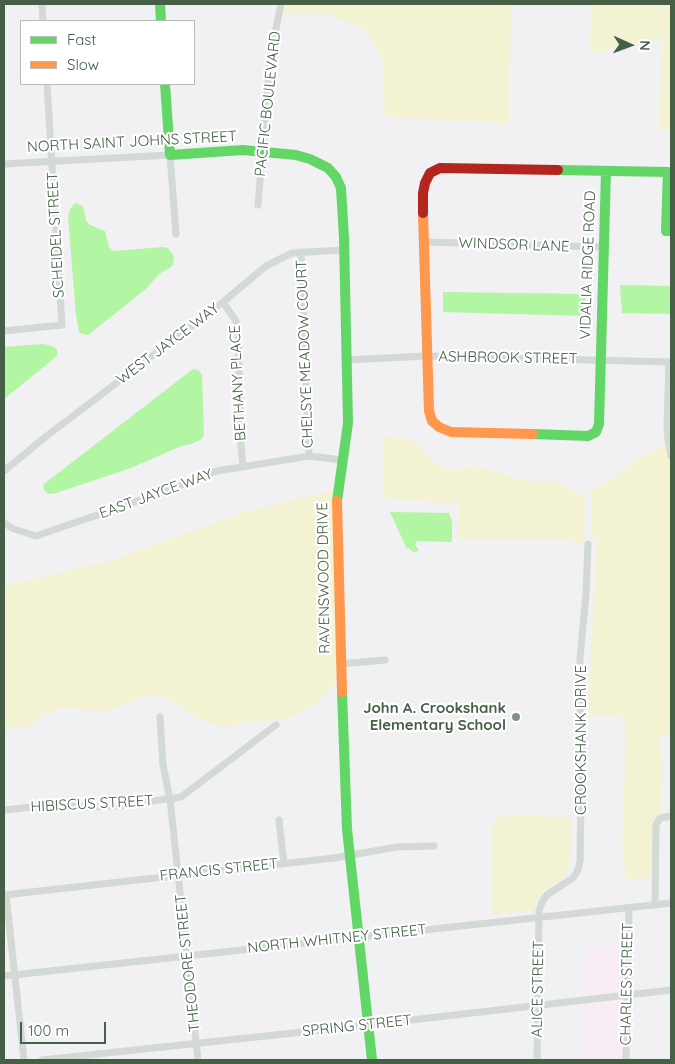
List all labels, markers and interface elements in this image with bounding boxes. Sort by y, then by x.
legend [20,20,195,85]
north arrow [605,20,655,70]
text: Fast [67,30,96,49]
street label: PACIFIC BOULEVARD [251,30,285,178]
text: N [636,40,654,51]
text: Slow [67,55,99,74]
street label: NORTH SAINT JOHNS STREET [27,128,237,156]
street label: SCHEIDEL STREET [44,171,68,299]
street label: VIDALIA RIDGE ROAD [576,190,600,340]
street label: WINDSOR LANE [458,234,570,256]
street label: CHELSYE MEADOW COURT [293,259,317,449]
street label: WEST JAYCE WAY [113,299,223,389]
street label: BETHANY PLACE [226,325,250,441]
street label: ASHBROOK STREET [438,348,578,368]
street label: EAST JAYCE WAY [97,465,215,523]
street label: RAVENSWOOD DRIVE [314,502,334,654]
street label: CROOKSHANK DRIVE [572,665,590,815]
place label: John A. Crookshank Elementary School [363,699,506,734]
marker: John A. Crookshank Elementary School [510,711,522,723]
street label: HIBISCUS STREET [30,792,154,816]
street label: FRANCIS STREET [159,855,279,885]
street label: THEODORE STREET [172,893,204,1033]
street label: NORTH WHITNEY STREET [247,921,427,957]
street label: CHARLES STREET [617,922,637,1046]
street label: ALICE STREET [528,940,548,1038]
street label: SPRING STREET [301,1011,413,1041]
scale bar [22,1012,109,1044]
text: 100 m [28,1021,69,1040]

